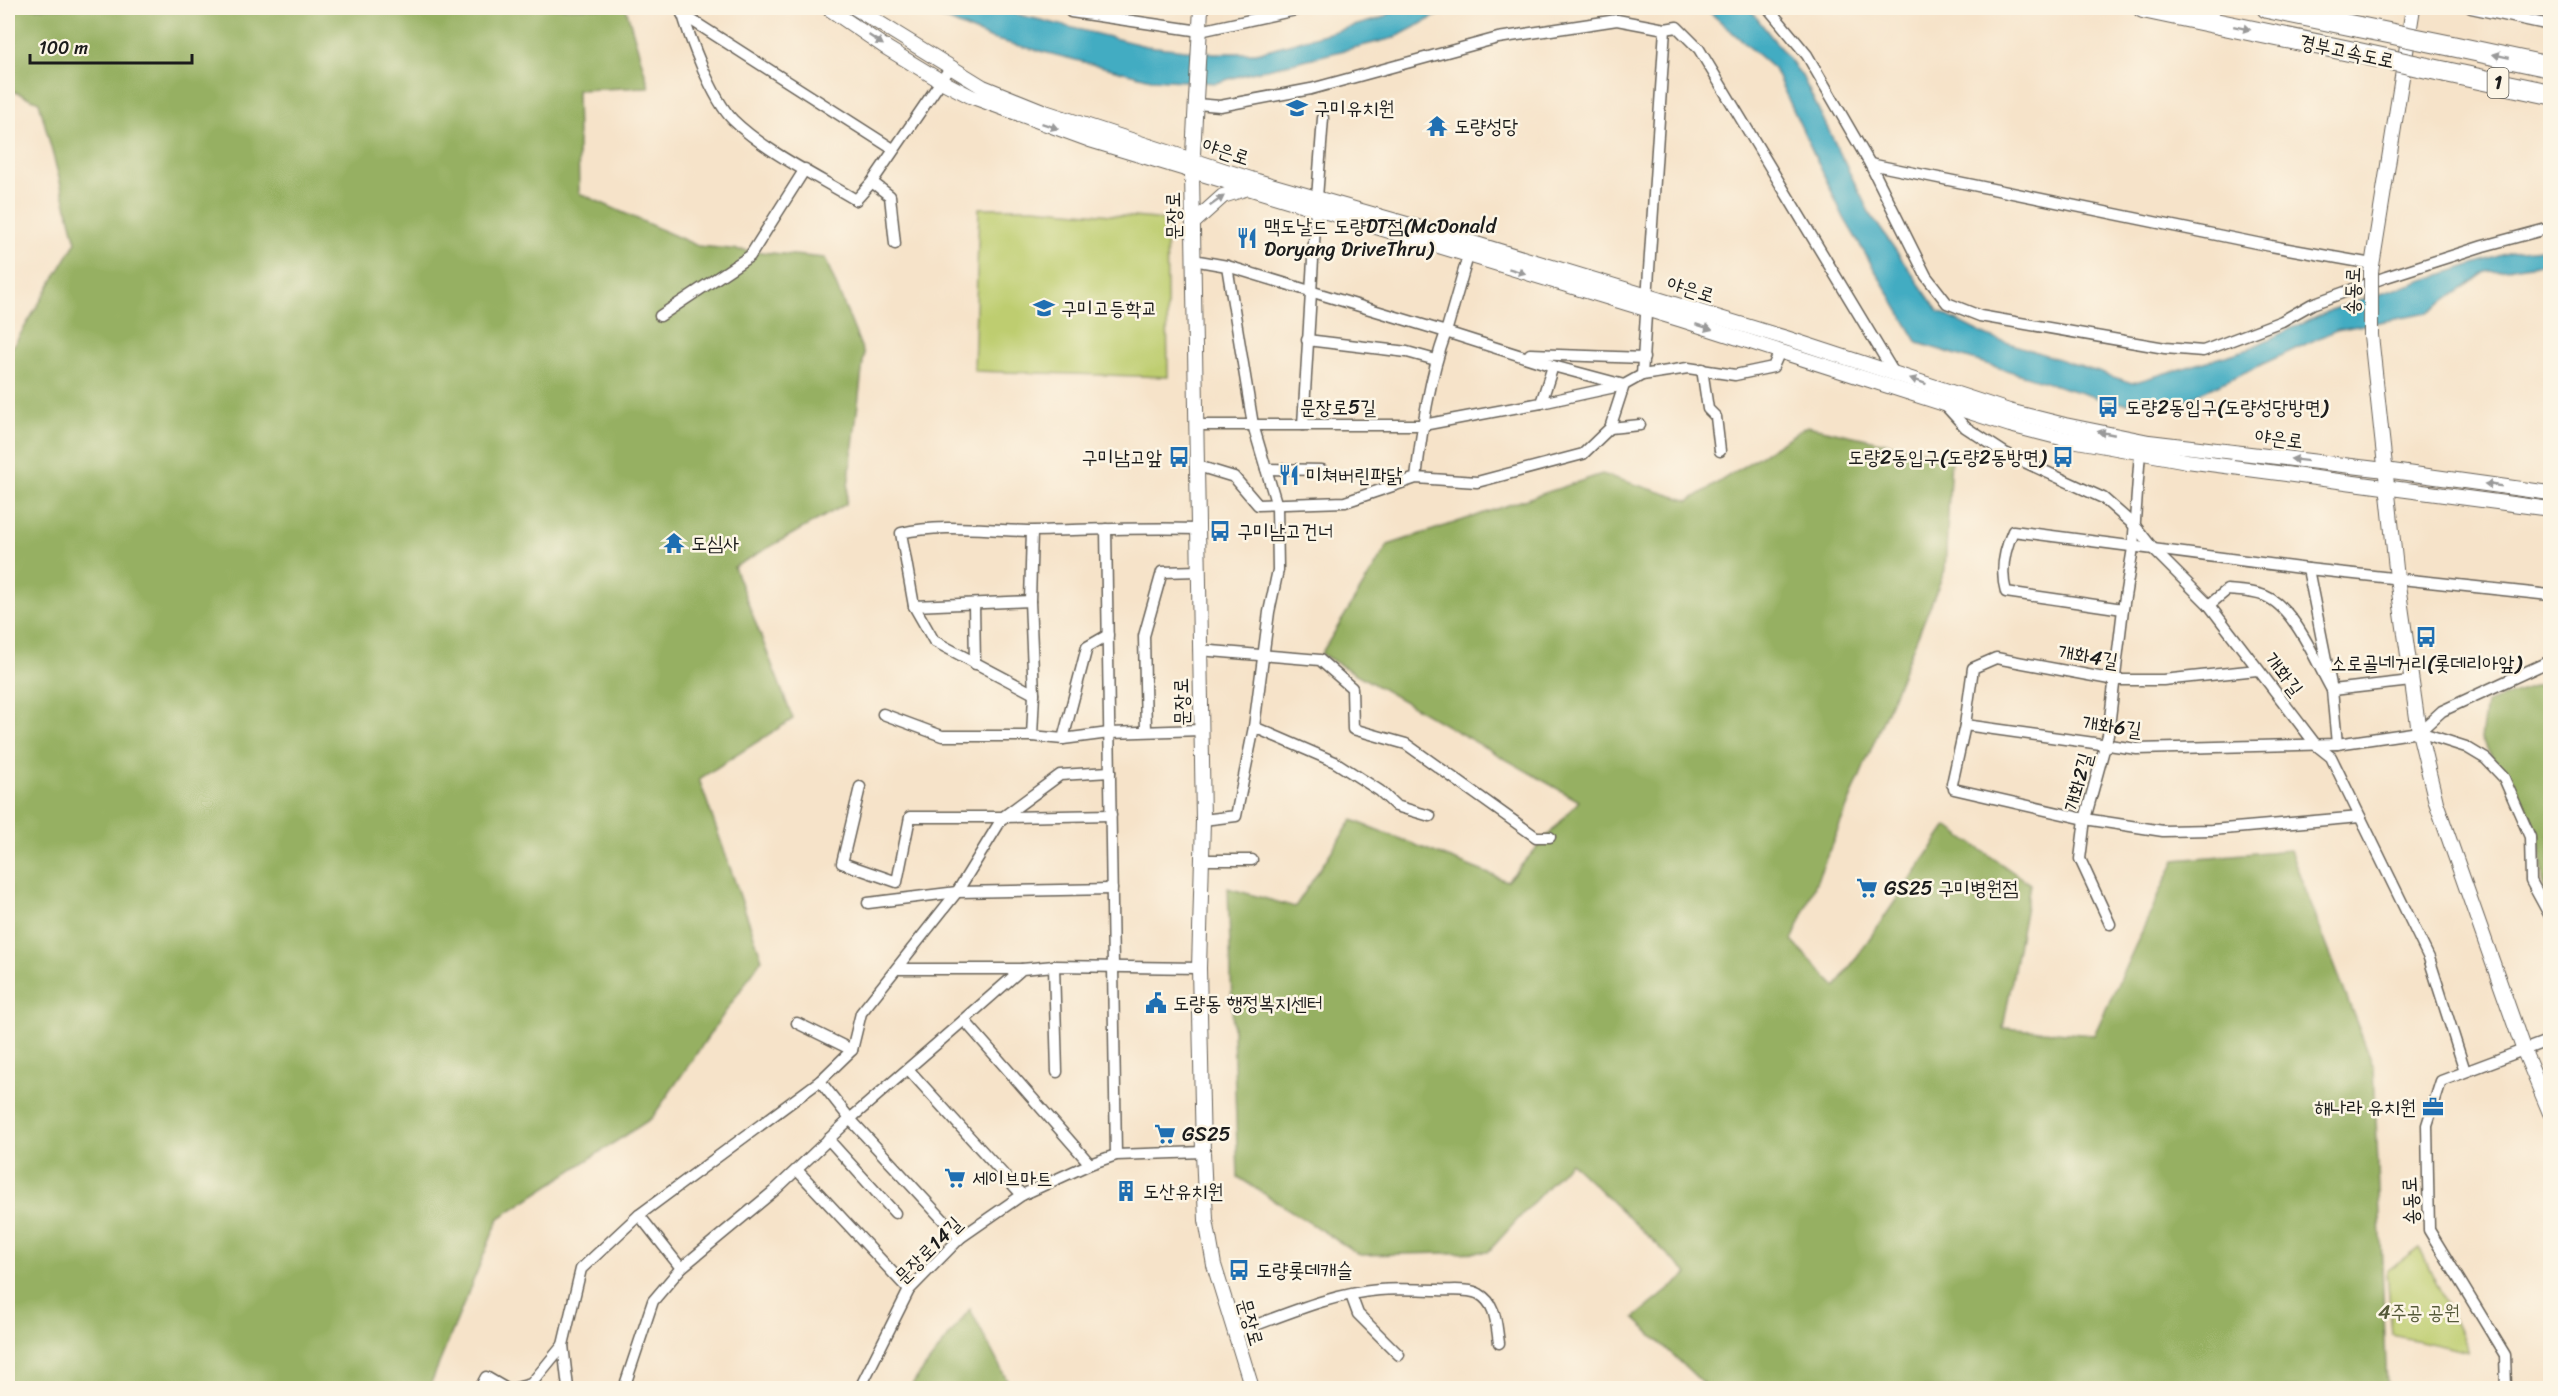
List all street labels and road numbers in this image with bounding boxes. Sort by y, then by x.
street label: 경부고속도로 [2296,24,2398,79]
road number: 1 [2488,68,2508,98]
street label: 야은로 [1197,127,1254,176]
street label: 문장로 [1156,192,1191,240]
street label: 야은로 [1663,266,1719,313]
street label: 송동로 [2334,266,2371,316]
street label: 문장로5길 [1300,390,1376,425]
street label: 야은로 [2253,418,2305,459]
street label: 개화4길 [2055,634,2121,679]
street label: 개화길 [2255,645,2312,704]
street label: 문장로 [1164,678,1199,726]
street label: 개화6길 [2080,705,2144,748]
street label: 개화2길 [2054,749,2103,816]
street label: 송동로 [2392,1176,2429,1226]
street label: 문장로14길 [886,1208,971,1293]
street label: 문장로 [1227,1294,1274,1350]

